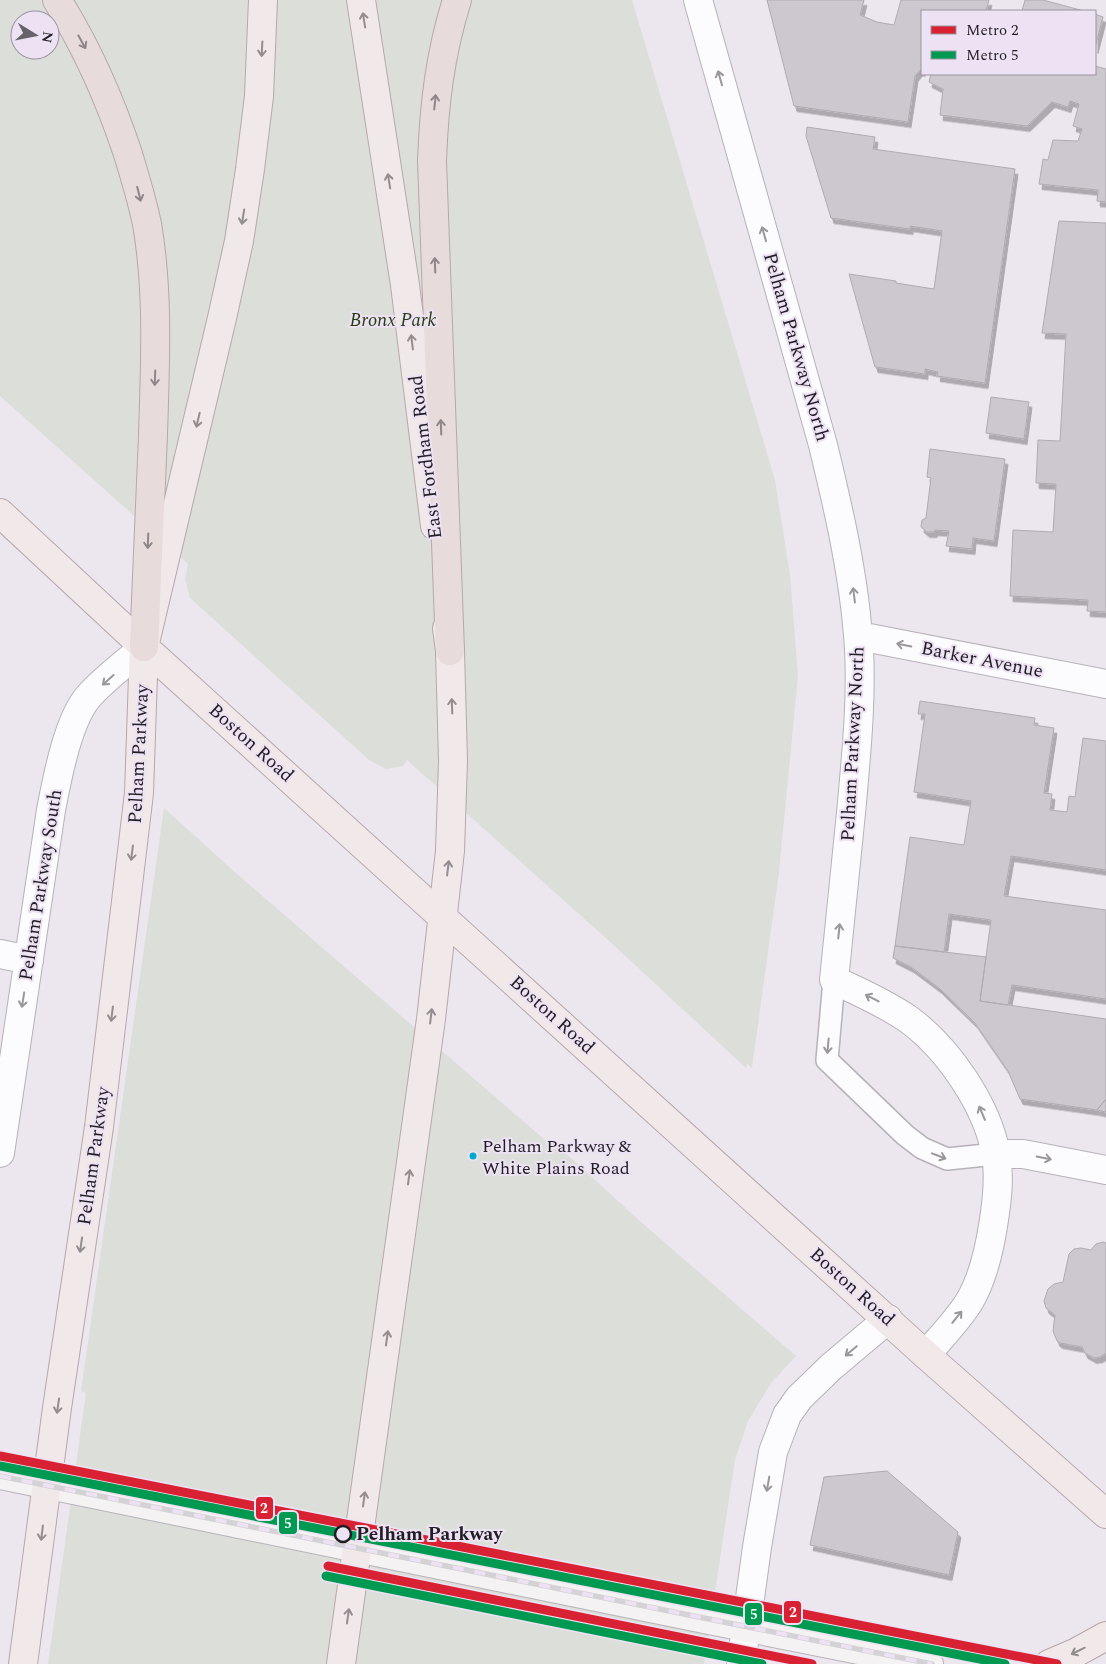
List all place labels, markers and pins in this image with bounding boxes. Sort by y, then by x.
place label: Pelham Parkway & White Plains Road [482,1133,632,1182]
marker: Pelham Parkway & White Plains Road [468,1151,478,1161]
place label: Pelham Parkway [356,1520,503,1549]
marker: Pelham Parkway [334,1525,352,1543]

